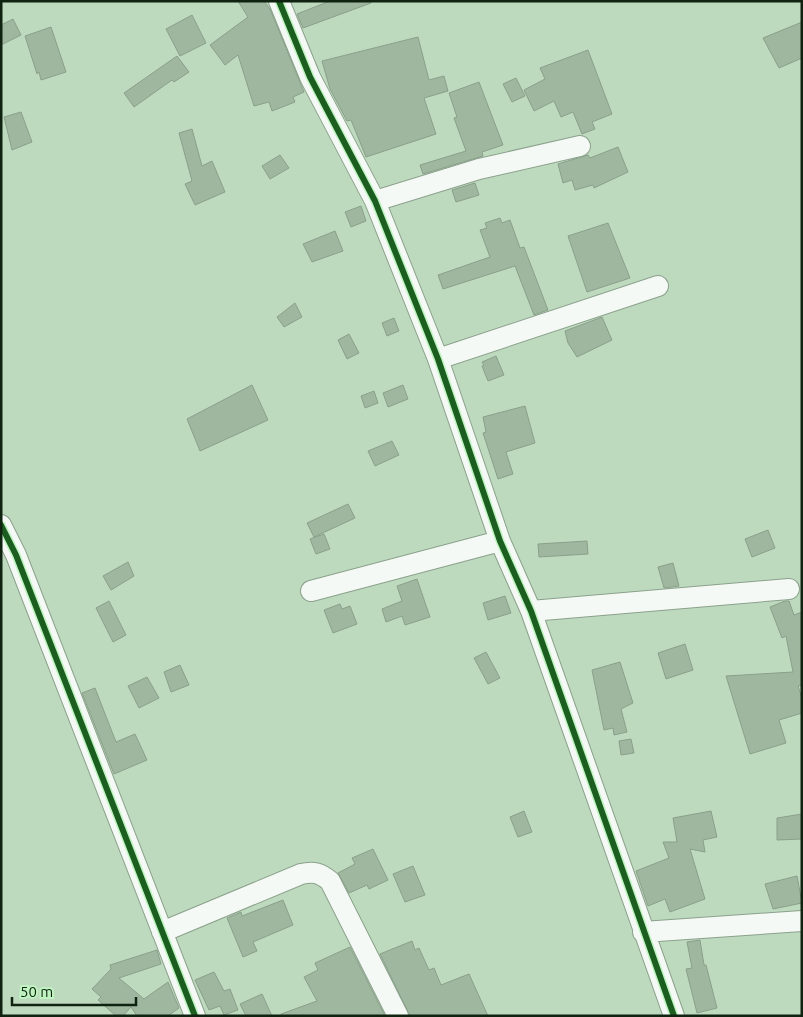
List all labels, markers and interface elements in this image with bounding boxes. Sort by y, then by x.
scale bar [12,974,136,1006]
text: 50 m [20,983,53,1000]

